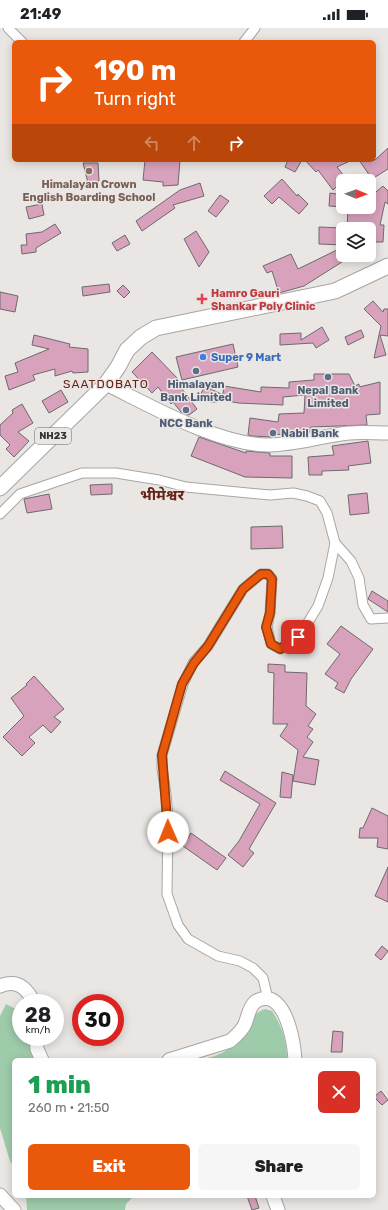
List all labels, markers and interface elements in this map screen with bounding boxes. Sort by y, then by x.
text: 21:49 [20,5,61,23]
text: 190 m [94,54,177,87]
icon: right [28,56,80,108]
text: Turn right [94,88,176,110]
icon: left [141,132,163,154]
icon: ahead [183,132,205,154]
icon: right [225,132,247,154]
marker: Himalayan Crown English Boarding School [84,166,94,176]
north arrow [336,174,376,214]
map controls [336,174,376,262]
place label: Himalayan Crown English Boarding School [23,178,155,204]
button: layers [336,222,376,262]
place label: Hamro Gauri Shankar Poly Clinic [211,287,316,313]
marker: Hamro Gauri Shankar Poly Clinic [196,293,208,305]
place label: Super 9 Mart [211,351,281,364]
marker: Super 9 Mart [198,352,208,362]
marker: Himalayan Bank Limited [191,366,201,376]
marker: Nepal Bank Limited [323,372,333,382]
district label: SAATDOBATO [63,377,149,391]
place label: Himalayan Bank Limited [160,378,232,404]
place label: Nepal Bank Limited [297,384,359,410]
marker: NCC Bank [181,405,191,415]
place label: NCC Bank [159,417,213,430]
place label: Nabil Bank [281,427,339,440]
road number: NH23 [35,428,71,444]
marker: Nabil Bank [268,428,278,438]
district label: भीमेश्वर [140,486,184,504]
pin [281,620,315,654]
icon: arrive [287,626,309,648]
position arrow [147,811,189,853]
speed limit sign: 30 [72,994,124,1046]
text: 28 [25,1003,51,1027]
text: km/h [26,1024,50,1036]
text: 1 min [28,1071,91,1099]
button: close [318,1071,360,1113]
text: 260 m · 21:50 [28,1100,110,1115]
button: Exit [28,1144,190,1190]
button: Share [198,1144,360,1190]

